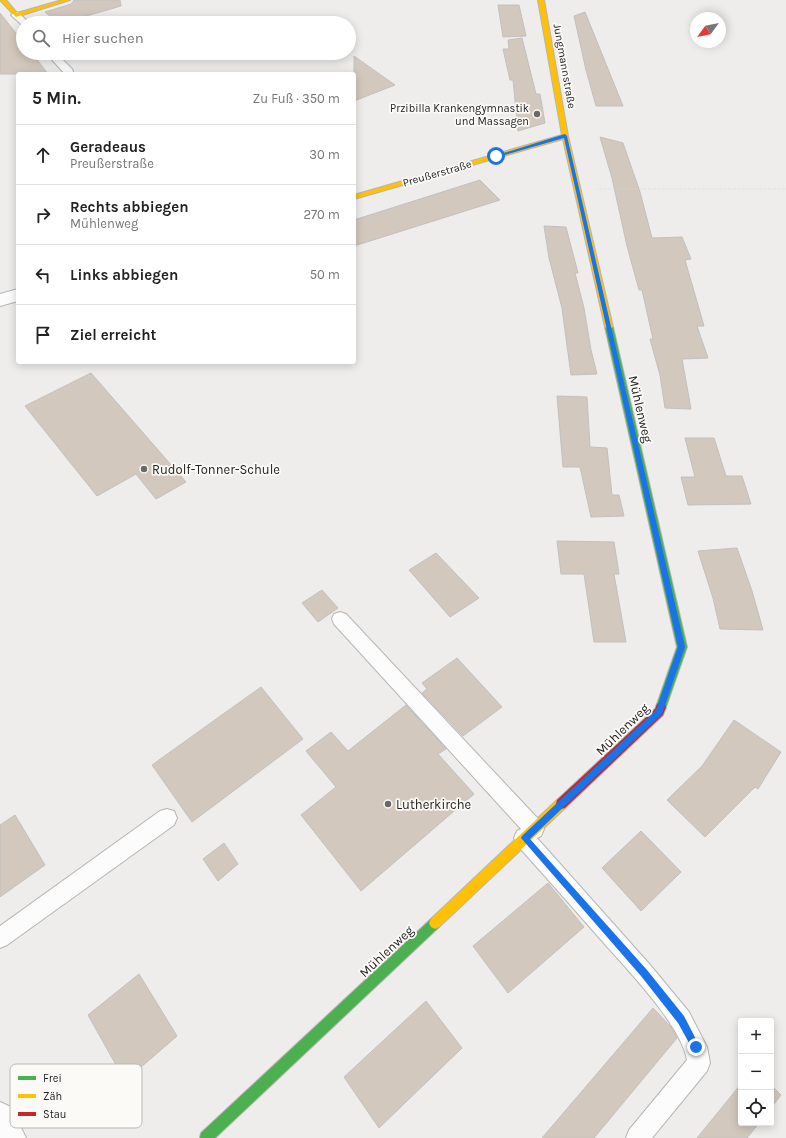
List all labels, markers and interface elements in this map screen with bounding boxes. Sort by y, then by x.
north arrow [690,12,726,48]
search box [16,16,356,60]
street label: Jungmannstraße [551,23,578,110]
icon: search [30,27,52,49]
text: Hier suchen [62,29,144,47]
text: 5 Min. [32,88,81,108]
text: Zu Fuß · 350 m [253,91,340,106]
place label: Przibilla Krankengymnastik und Massagen [390,102,529,128]
marker: Przibilla Krankengymnastik und Massagen [532,109,542,119]
text: Geradeaus [70,138,146,156]
icon: ahead [32,144,54,166]
text: 30 m [309,147,340,162]
route start [487,147,505,165]
text: Preußerstraße [70,156,154,171]
street label: Preußerstraße [401,157,473,190]
text: Rechts abbiegen [70,198,189,216]
icon: right [32,204,54,226]
text: 270 m [303,207,340,222]
text: Mühlenweg [70,216,138,231]
icon: left [32,264,54,286]
text: Links abbiegen [70,266,178,284]
text: 50 m [310,267,340,282]
icon: arrive [32,324,54,346]
text: Ziel erreicht [70,326,156,344]
street label: Mühlenweg [626,374,656,445]
place label: Rudolf-Tonner-Schule [152,462,280,477]
marker: Rudolf-Tonner-Schule [139,464,149,474]
street label: Mühlenweg [593,700,653,758]
place label: Lutherkirche [396,797,472,812]
marker: Lutherkirche [383,799,393,809]
street label: Mühlenweg [356,922,417,980]
map controls [738,1018,774,1126]
button: + [738,1018,774,1054]
route end [687,1038,705,1056]
button: − [738,1054,774,1090]
legend [10,1064,142,1128]
text: Frei [43,1072,62,1085]
text: Zäh [43,1090,62,1103]
button: locate [738,1090,774,1126]
text: Stau [43,1108,67,1121]

